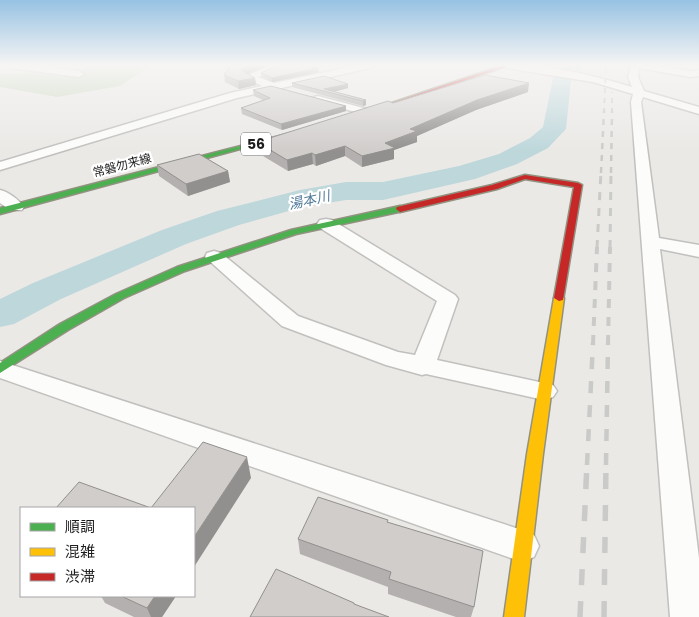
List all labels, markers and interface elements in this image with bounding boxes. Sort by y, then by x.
road number: 56 [241,132,271,156]
street label: 常磐勿来線 [91,149,153,181]
water label: 湯本川 [286,185,334,214]
legend [20,507,195,597]
text: 順調 [65,516,95,537]
text: 混雑 [65,541,95,562]
text: 渋滞 [65,566,95,587]

